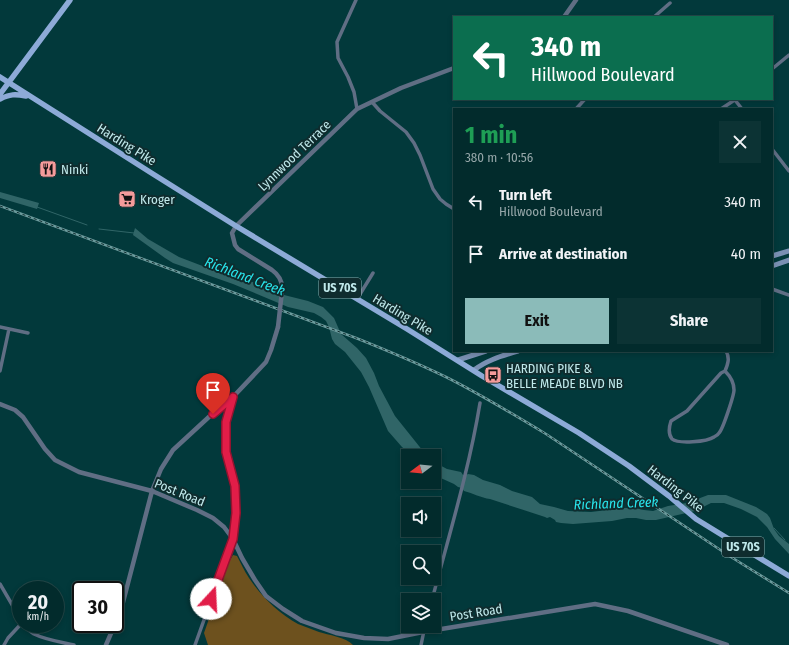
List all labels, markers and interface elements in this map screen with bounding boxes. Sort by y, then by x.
text: 340 m [531,30,601,63]
icon: left [465,32,517,84]
text: Hillwood Boulevard [531,64,675,86]
street label: Lynnwood Terrace [255,117,334,194]
street label: Harding Pike [94,120,159,169]
text: 1 min [465,121,517,149]
button: close [719,121,761,163]
text: 380 m · 10:56 [465,150,533,165]
restaurant icon: Ninki [38,159,58,179]
place label: Ninki [61,162,88,177]
text: Turn left [499,186,552,204]
supermarket icon: Kroger [117,189,137,209]
icon: left [465,191,487,213]
place label: Kroger [140,192,175,207]
text: 340 m [724,193,761,211]
text: Hillwood Boulevard [499,204,603,219]
icon: arrive [465,243,487,265]
text: Arrive at destination [499,245,627,263]
text: 40 m [731,245,761,263]
water label: Richland Creek [202,253,287,300]
road number: US 70S [319,278,361,298]
street label: Harding Pike [370,291,435,338]
button: Exit [465,298,609,344]
button: Share [617,298,761,344]
place label: HARDING PIKE & BELLE MEADE BLVD NB [506,361,623,391]
bus stop icon: HARDING PIKE & BELLE MEADE BLVD NB [483,365,503,385]
pin [196,373,230,414]
icon: arrive [202,379,224,401]
north arrow [401,449,441,489]
map controls [401,449,441,633]
street label: Harding Pike [645,462,707,515]
street label: Post Road [152,476,207,509]
water label: Richland Creek [573,494,659,513]
button: sound [401,497,441,537]
road number: US 70S [722,537,764,557]
button: search [401,545,441,585]
position arrow [190,578,232,620]
speed limit sign: 30 [72,581,124,633]
text: 20 [28,590,48,614]
button: layers [401,593,441,633]
street label: Post Road [449,601,503,624]
text: km/h [27,611,49,623]

